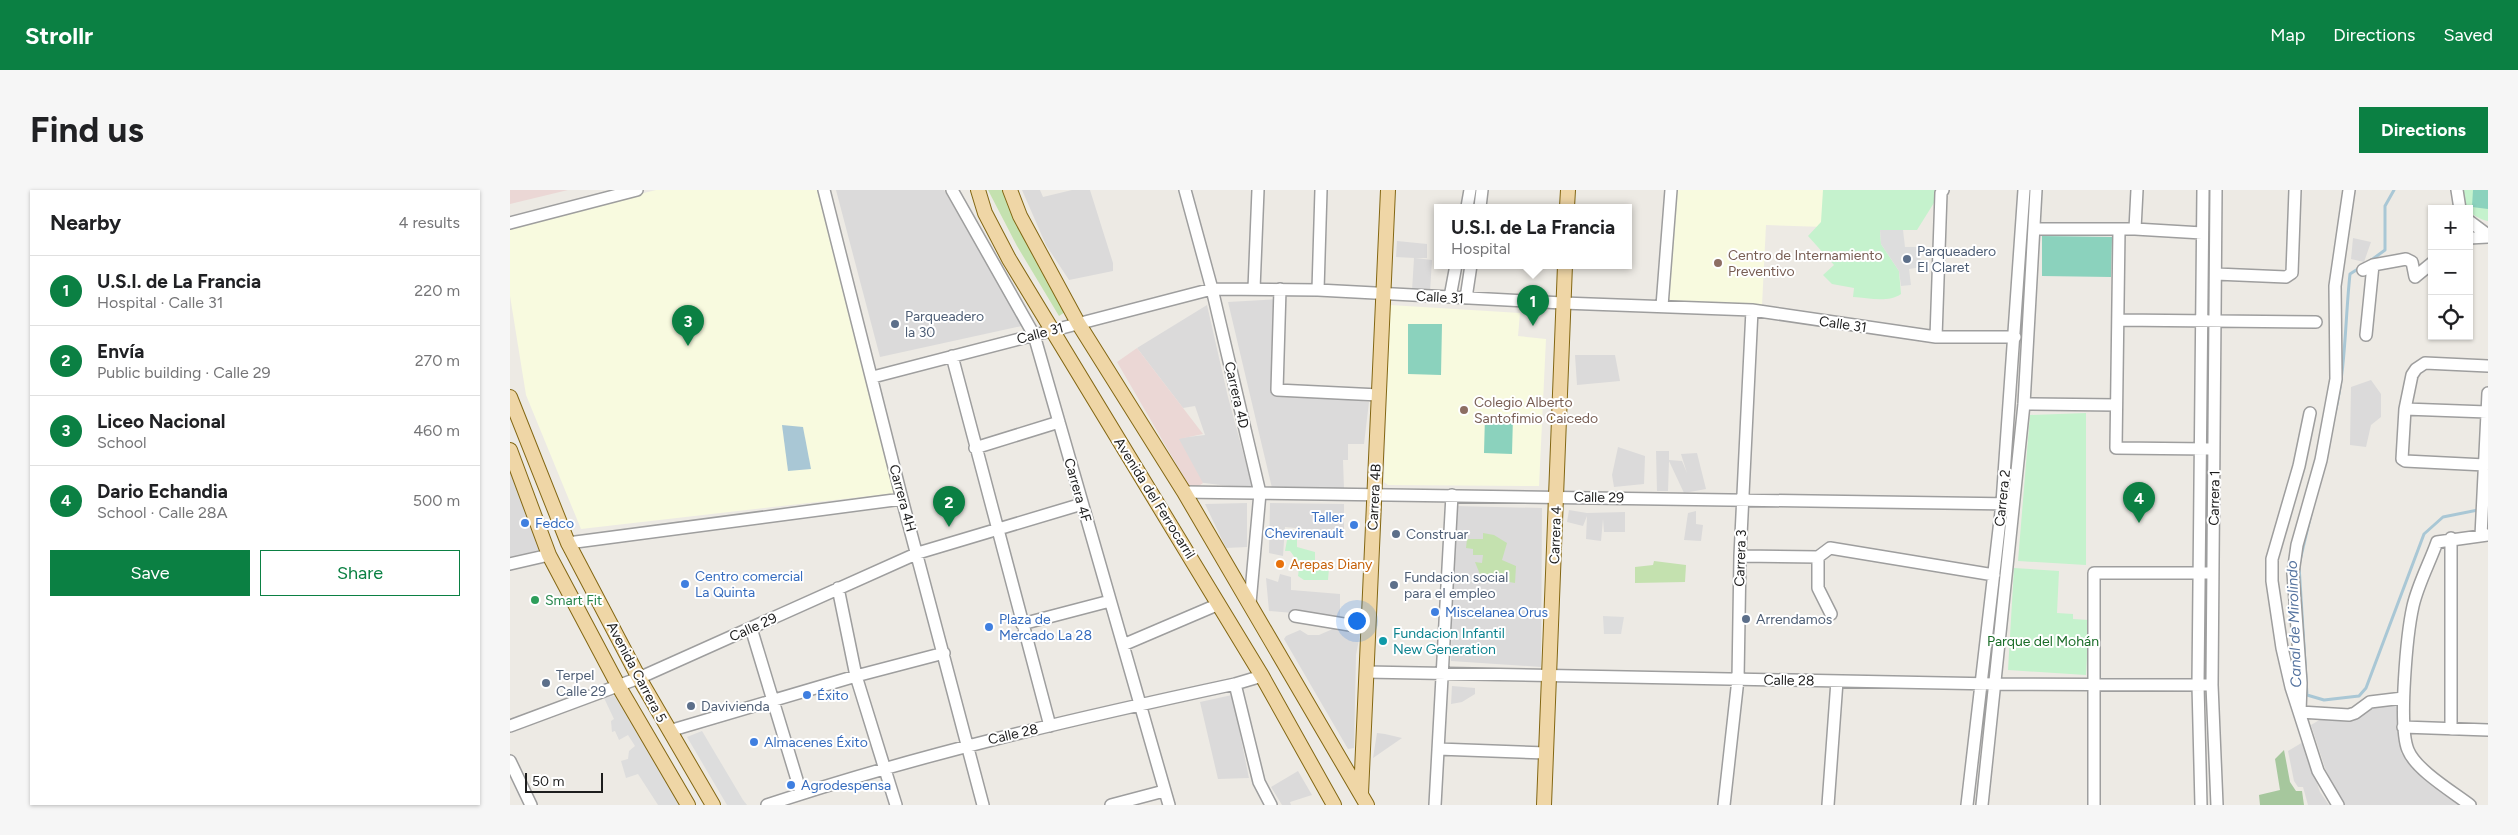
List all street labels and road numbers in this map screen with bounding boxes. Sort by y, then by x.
street label: Calle 31 [1416,288,1464,307]
street label: Calle 31 [1818,313,1868,336]
street label: Calle 31 [1015,319,1065,348]
street label: Carrera 4D [1221,360,1252,430]
street label: Avenida del Ferrocarril [1110,435,1199,562]
street label: Carrera 4F [1060,456,1095,525]
street label: Carrera 4H [885,463,920,534]
street label: Carrera 4B [1364,463,1385,531]
street label: Carrera 2 [1991,469,2014,528]
street label: Carrera 1 [2206,470,2223,526]
street label: Calle 29 [1574,489,1624,506]
street label: Carrera 4 [1546,505,1565,564]
street label: Carrera 3 [1731,529,1750,587]
street label: Calle 29 [727,609,780,645]
street label: Avenida Carrera 5 [603,619,670,726]
street label: Calle 28 [1763,672,1815,689]
street label: Calle 28 [986,720,1040,748]

